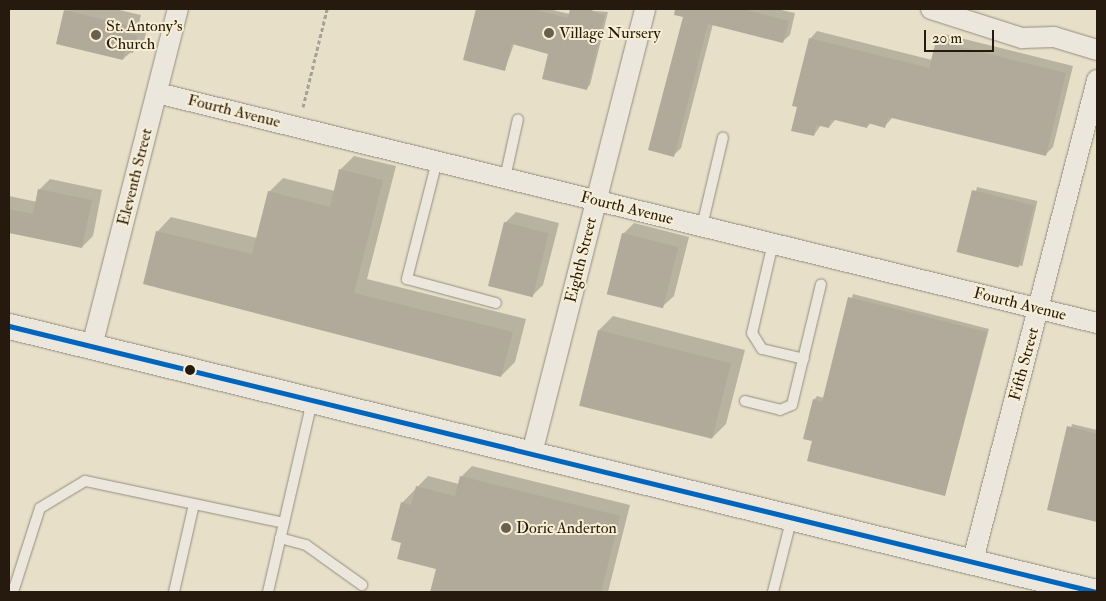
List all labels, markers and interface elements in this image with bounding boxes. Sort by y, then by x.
place label: St. Antony's Church [106,16,182,54]
scale bar [926,20,996,52]
place label: Village Nursery [559,23,661,43]
marker: Village Nursery [543,27,555,39]
marker: St. Antony's Church [90,29,102,41]
text: 20 m [932,29,962,48]
street label: Fourth Avenue [186,90,282,132]
street label: Eleventh Street [114,126,156,228]
street label: Fourth Avenue [579,187,675,229]
street label: Eighth Street [561,215,601,305]
street label: Fourth Avenue [972,283,1068,325]
street label: Fifth Street [1005,325,1043,403]
unlabelled marker [185,365,195,375]
place label: Doric Anderton [516,518,617,538]
marker: Doric Anderton [500,522,512,534]

